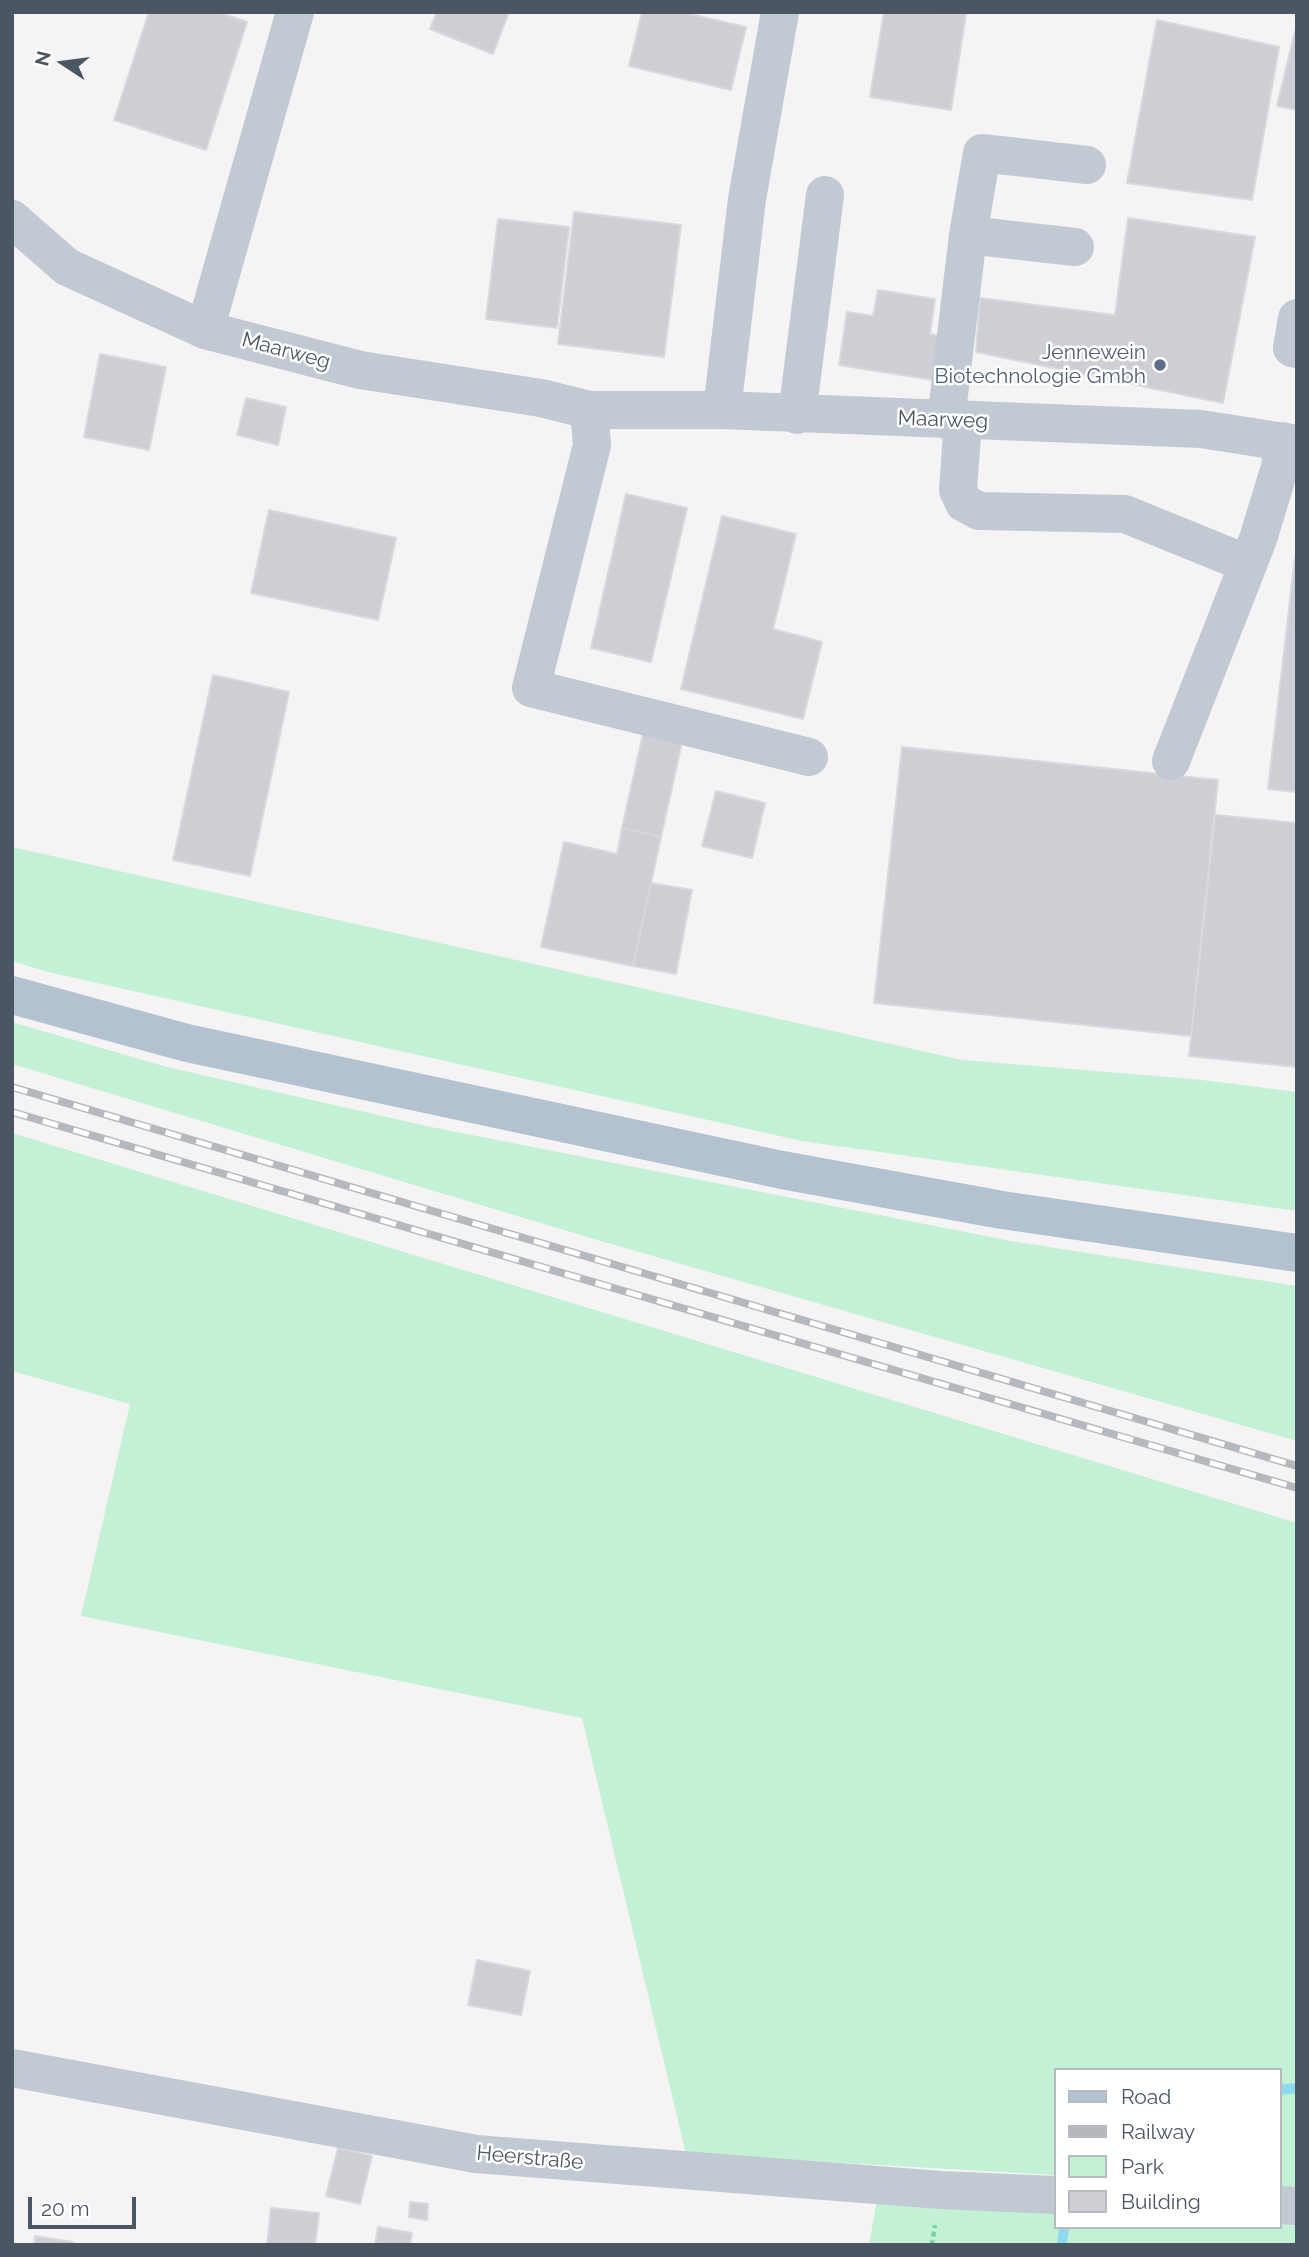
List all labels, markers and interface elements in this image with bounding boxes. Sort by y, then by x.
north arrow [28,28,98,98]
text: N [30,49,55,68]
street label: Maarweg [239,327,333,375]
place label: Jennewein Biotechnologie Gmbh [934,340,1146,390]
marker: Jennewein Biotechnologie Gmbh [1152,357,1168,373]
street label: Maarweg [897,406,989,434]
legend [1054,2068,1281,2229]
text: Road [1121,2084,1171,2109]
text: Railway [1121,2119,1195,2144]
street label: Heerstraße [476,2141,584,2175]
text: Park [1121,2154,1164,2179]
scale bar [32,2184,140,2228]
text: Building [1121,2189,1201,2214]
text: 20 m [41,2196,89,2221]

